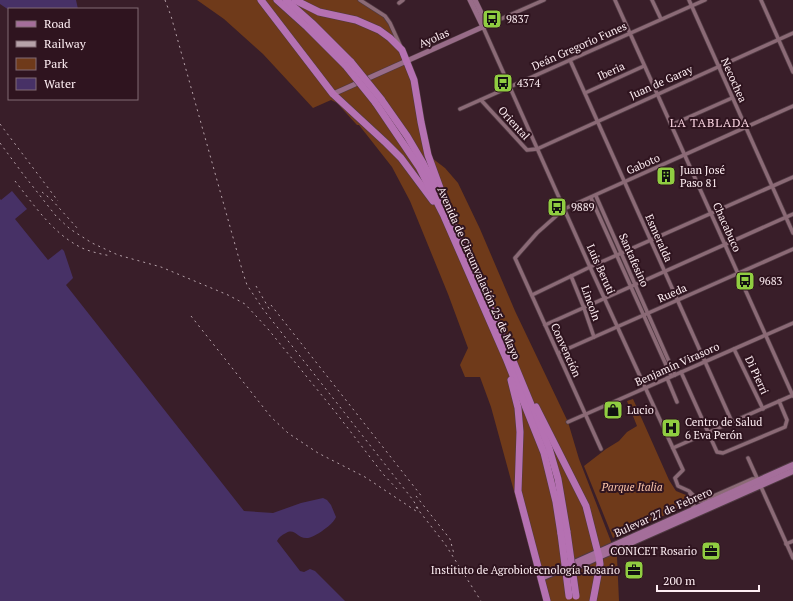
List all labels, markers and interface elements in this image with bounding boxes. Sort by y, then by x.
legend [8,8,138,100]
bus stop icon: 9837 [481,8,503,30]
place label: 9837 [506,12,530,26]
text: Road [44,16,71,31]
street label: Deán Gregorio Funes [529,19,629,73]
street label: Ayolas [417,25,452,51]
text: Railway [44,36,87,51]
text: Park [44,56,69,71]
street label: Necochea [718,56,750,105]
street label: Iberia [595,59,627,83]
street label: Juan de Garay [627,62,695,102]
bus stop icon: 4374 [492,72,514,94]
text: Water [44,76,76,91]
place label: 4374 [517,76,541,90]
street label: Oriental [495,103,533,143]
district label: LA TABLADA [670,115,750,130]
street label: Gaboto [624,150,662,178]
place label: Juan José Paso 81 [680,163,725,190]
building icon: Juan José Paso 81 [655,165,677,187]
street label: Avenida de Circunvalación 25 de Mayo [434,184,524,362]
bus stop icon: 9889 [546,196,568,218]
place label: 9889 [571,200,595,214]
street label: Chacabuco [710,200,744,254]
street label: Esmeralda [642,212,676,265]
street label: Santafesino [616,231,652,289]
street label: Luis Beruti [584,242,618,296]
bus stop icon: 9683 [734,270,756,292]
place label: 9683 [759,274,783,288]
street label: Rueda [655,280,689,306]
street label: Lincoln [578,283,604,323]
street label: Convención [548,321,584,380]
street label: Benjamín Virasoro [633,339,721,389]
street label: Di Pierri [742,353,772,397]
shop icon: Lucio [602,399,624,421]
place label: Lucio [627,403,654,417]
place label: Centro de Salud 6 Eva Perón [685,415,762,442]
hospital icon: Centro de Salud 6 Eva Perón [660,417,682,439]
park label: Parque Italia [600,480,663,494]
street label: Bulevar 27 de Febrero [612,484,714,540]
office icon: CONICET Rosario [700,540,722,562]
place label: CONICET Rosario [610,544,697,558]
office icon: Instituto de Agrobiotecnología Rosario [623,559,645,581]
place label: Instituto de Agrobiotecnología Rosario [431,563,620,577]
scale bar [657,567,759,593]
text: 200 m [663,573,696,588]

